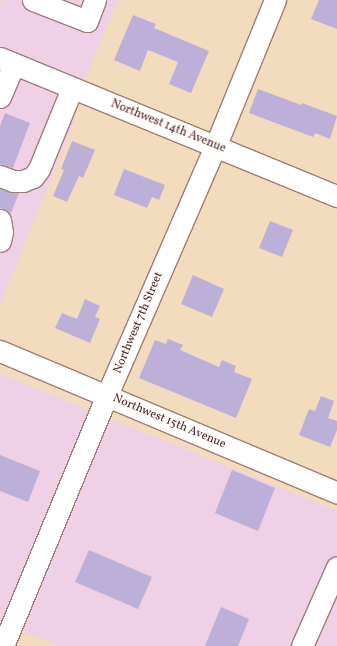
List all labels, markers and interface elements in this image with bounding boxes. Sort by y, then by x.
street label: Northwest 14th Avenue [108,97,228,157]
street label: Northwest 7th Street [111,270,167,376]
street label: Northwest 15th Avenue [110,392,228,452]

